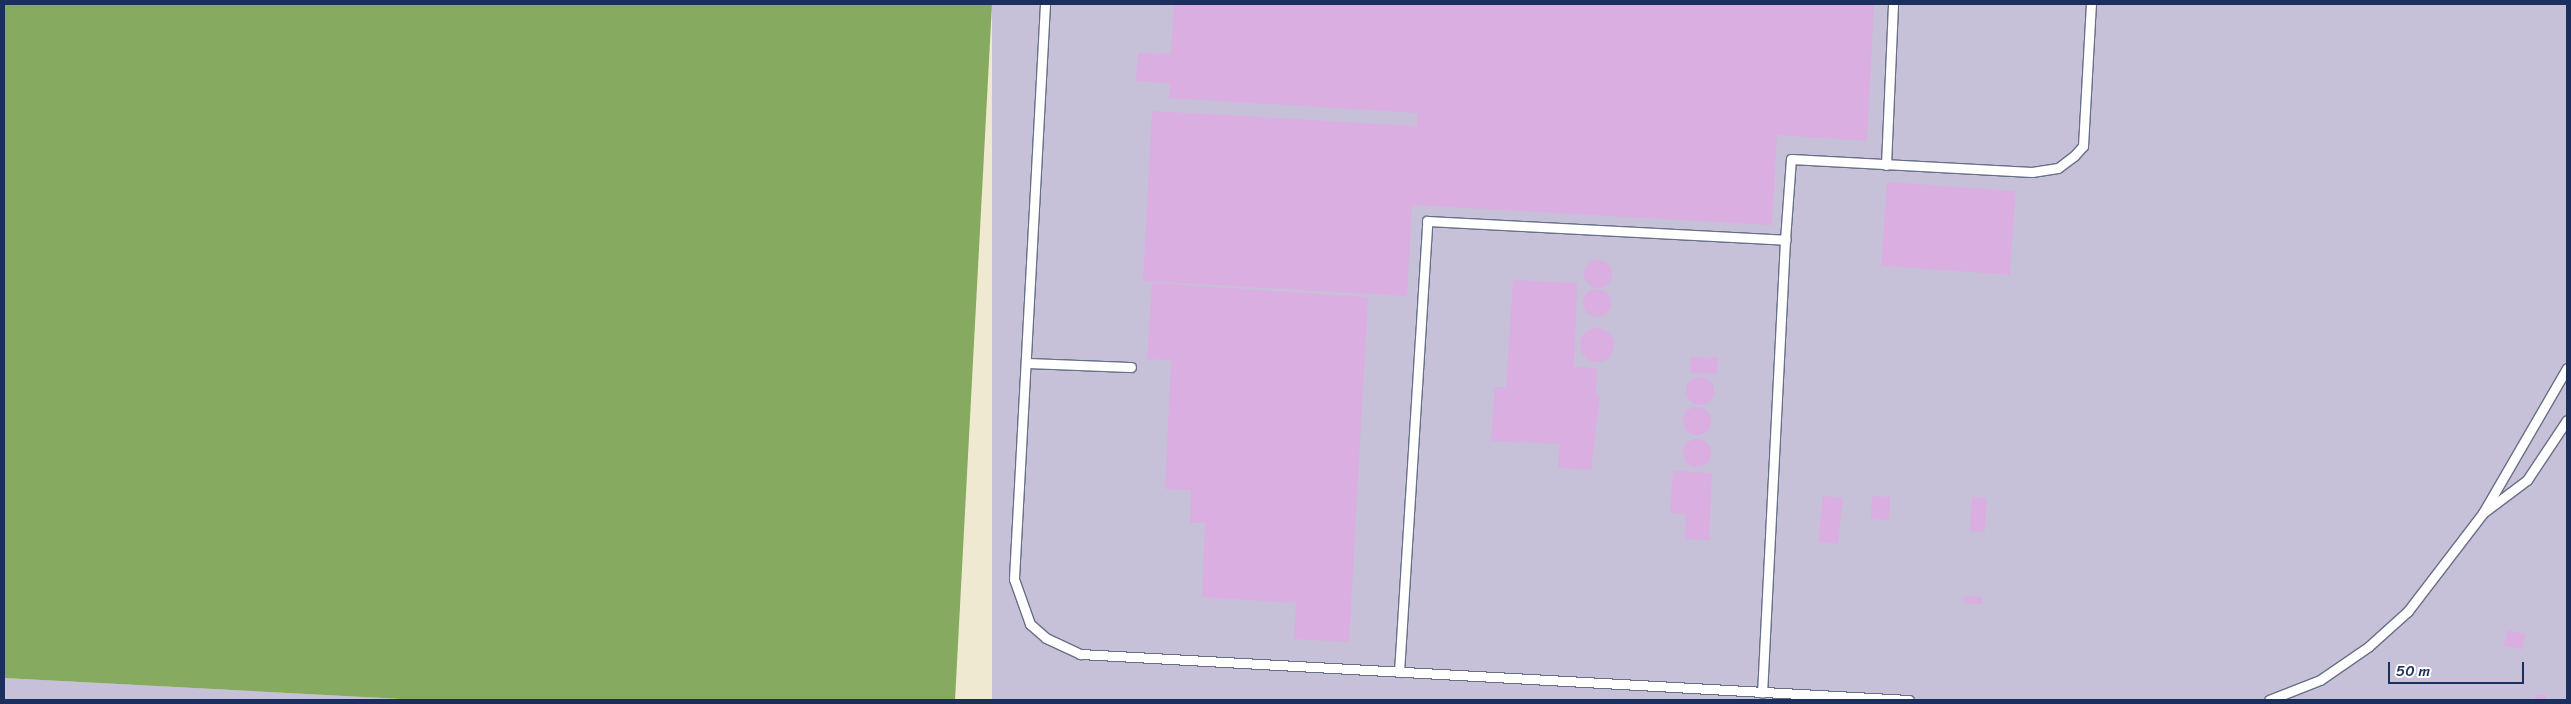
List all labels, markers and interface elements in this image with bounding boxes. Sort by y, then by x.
scale bar [2391,652,2527,684]
text: 50 m [2396,658,2430,684]

